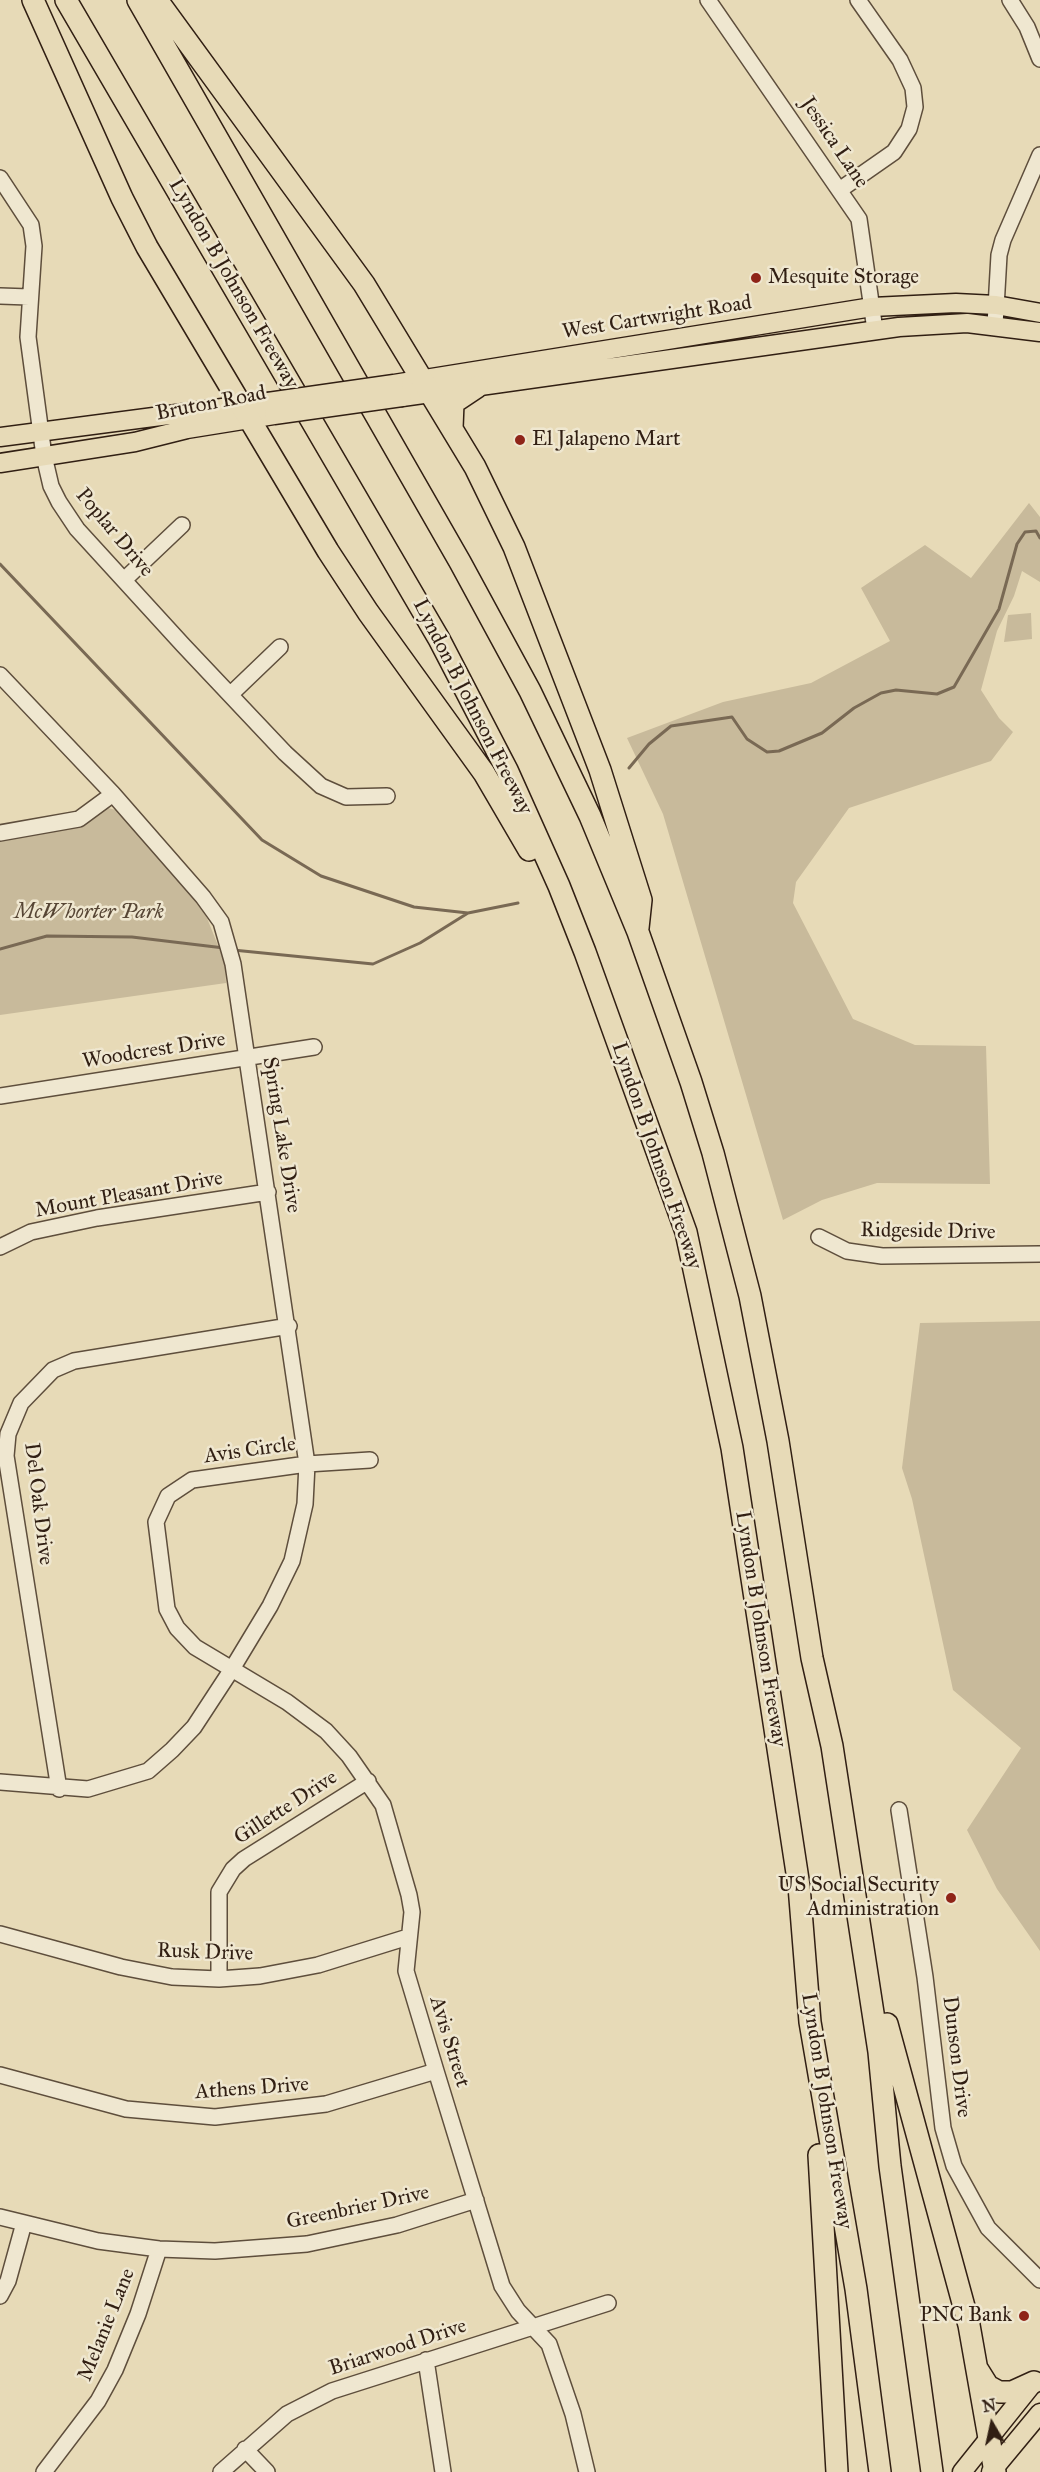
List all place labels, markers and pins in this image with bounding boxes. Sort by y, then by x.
place label: Mesquite Storage [768,265,919,291]
marker: Mesquite Storage [749,271,763,285]
place label: El Jalapeno Mart [532,427,680,453]
marker: El Jalapeno Mart [513,433,527,447]
place label: US Social Security Administration [778,1873,939,1923]
marker: US Social Security Administration [944,1891,958,1905]
place label: PNC Bank [920,2303,1012,2329]
marker: PNC Bank [1017,2309,1031,2323]

